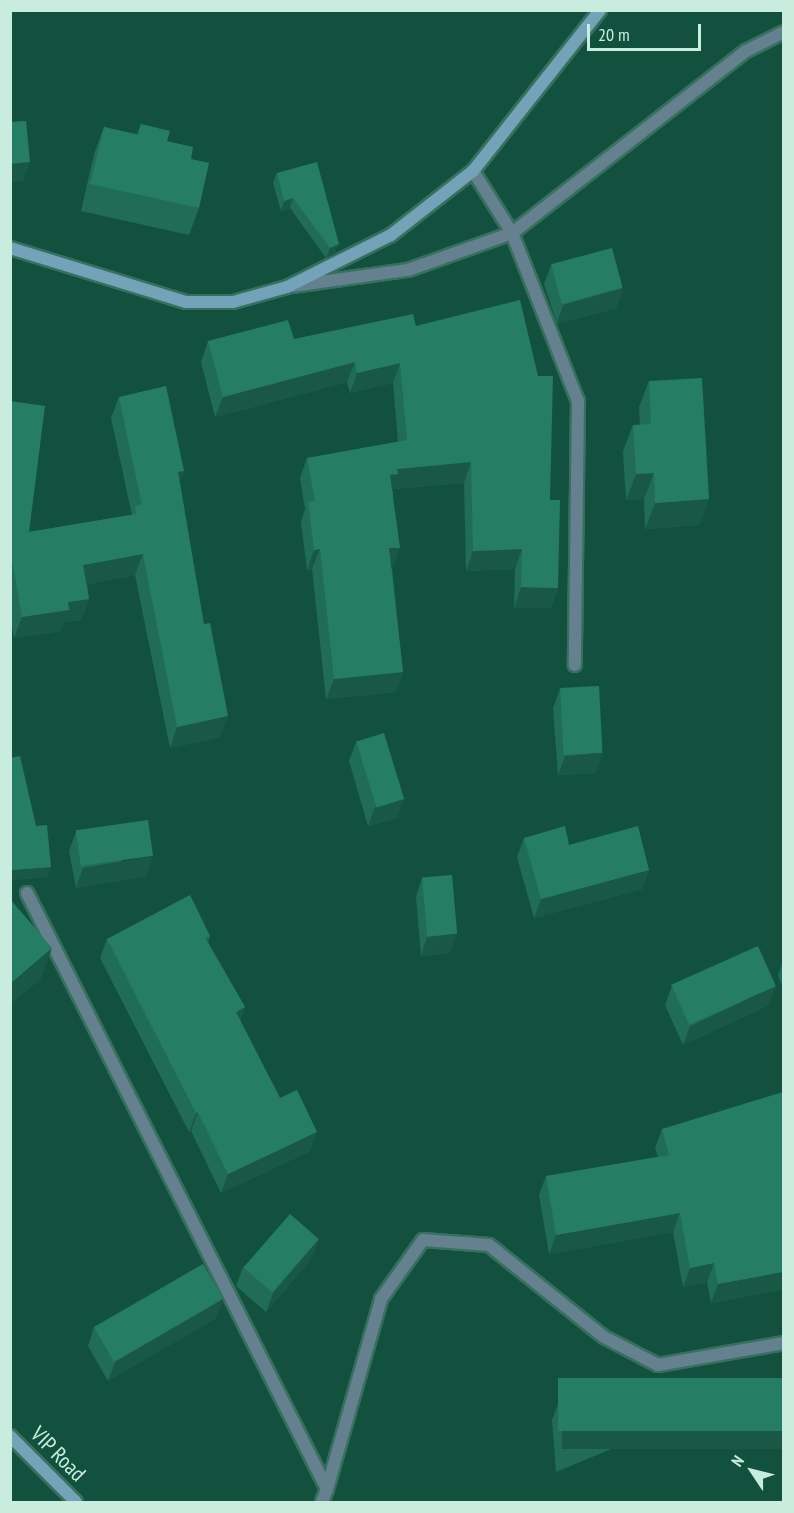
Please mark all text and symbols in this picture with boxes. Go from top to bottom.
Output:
scale bar [590,12,704,50]
text: 20 m [598,23,630,46]
street label: VIP Road [25,1421,91,1487]
north arrow [722,1441,782,1501]
text: N [727,1451,748,1470]

